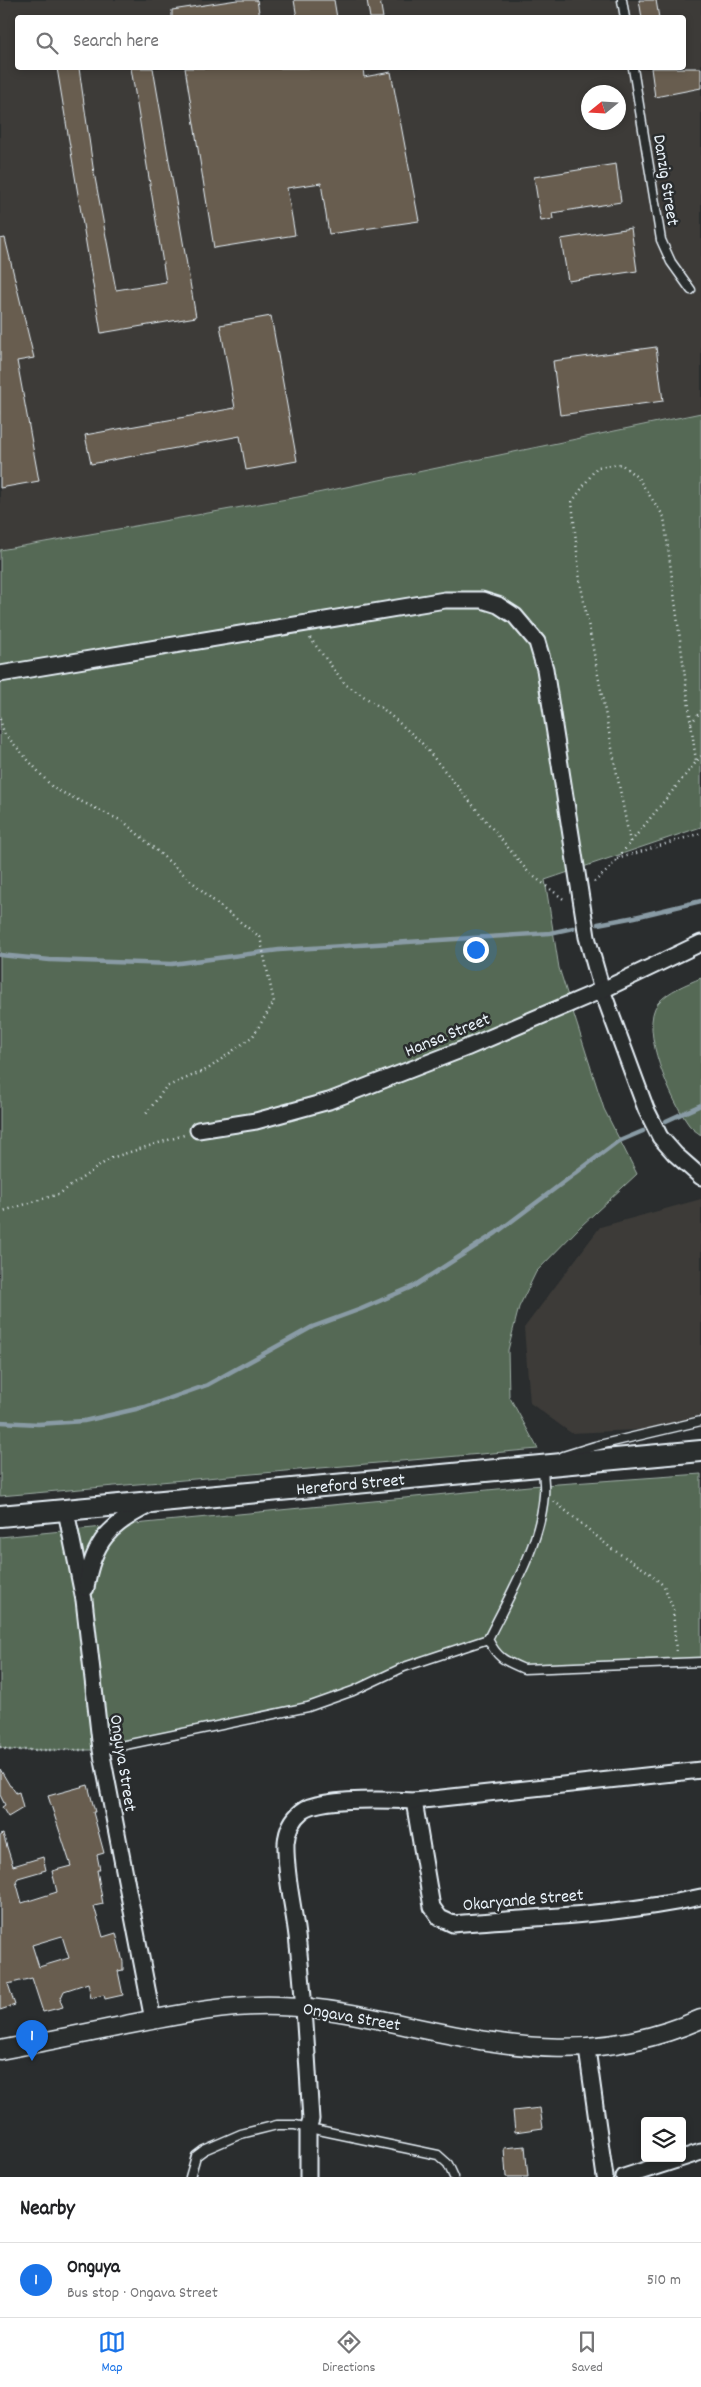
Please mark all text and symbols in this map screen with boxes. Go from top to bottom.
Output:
search box [15,15,686,70]
icon: search [33,29,61,57]
text: Search here [73,29,159,56]
north arrow [581,85,626,130]
street label: Danzig Street [645,133,684,228]
your location [463,937,489,963]
street label: Hansa Street [402,1008,495,1065]
street label: Hereford Street [295,1468,407,1503]
street label: Onguya Street [102,1713,142,1814]
street label: Okaryande Street [462,1884,585,1919]
street label: Ongava Street [301,1998,403,2039]
pin: 1 [16,2020,48,2061]
map controls [641,2117,686,2162]
button: layers [641,2117,686,2162]
text: Nearby [20,2195,75,2225]
text: Onguya [67,2255,120,2282]
text: 1 [34,2269,38,2292]
text: 510 m [647,2269,681,2292]
text: Bus stop · Ongava Street [67,2282,218,2305]
tab: Map [98,2328,126,2378]
tab: Directions [322,2328,375,2378]
tab: Saved [572,2328,603,2378]

